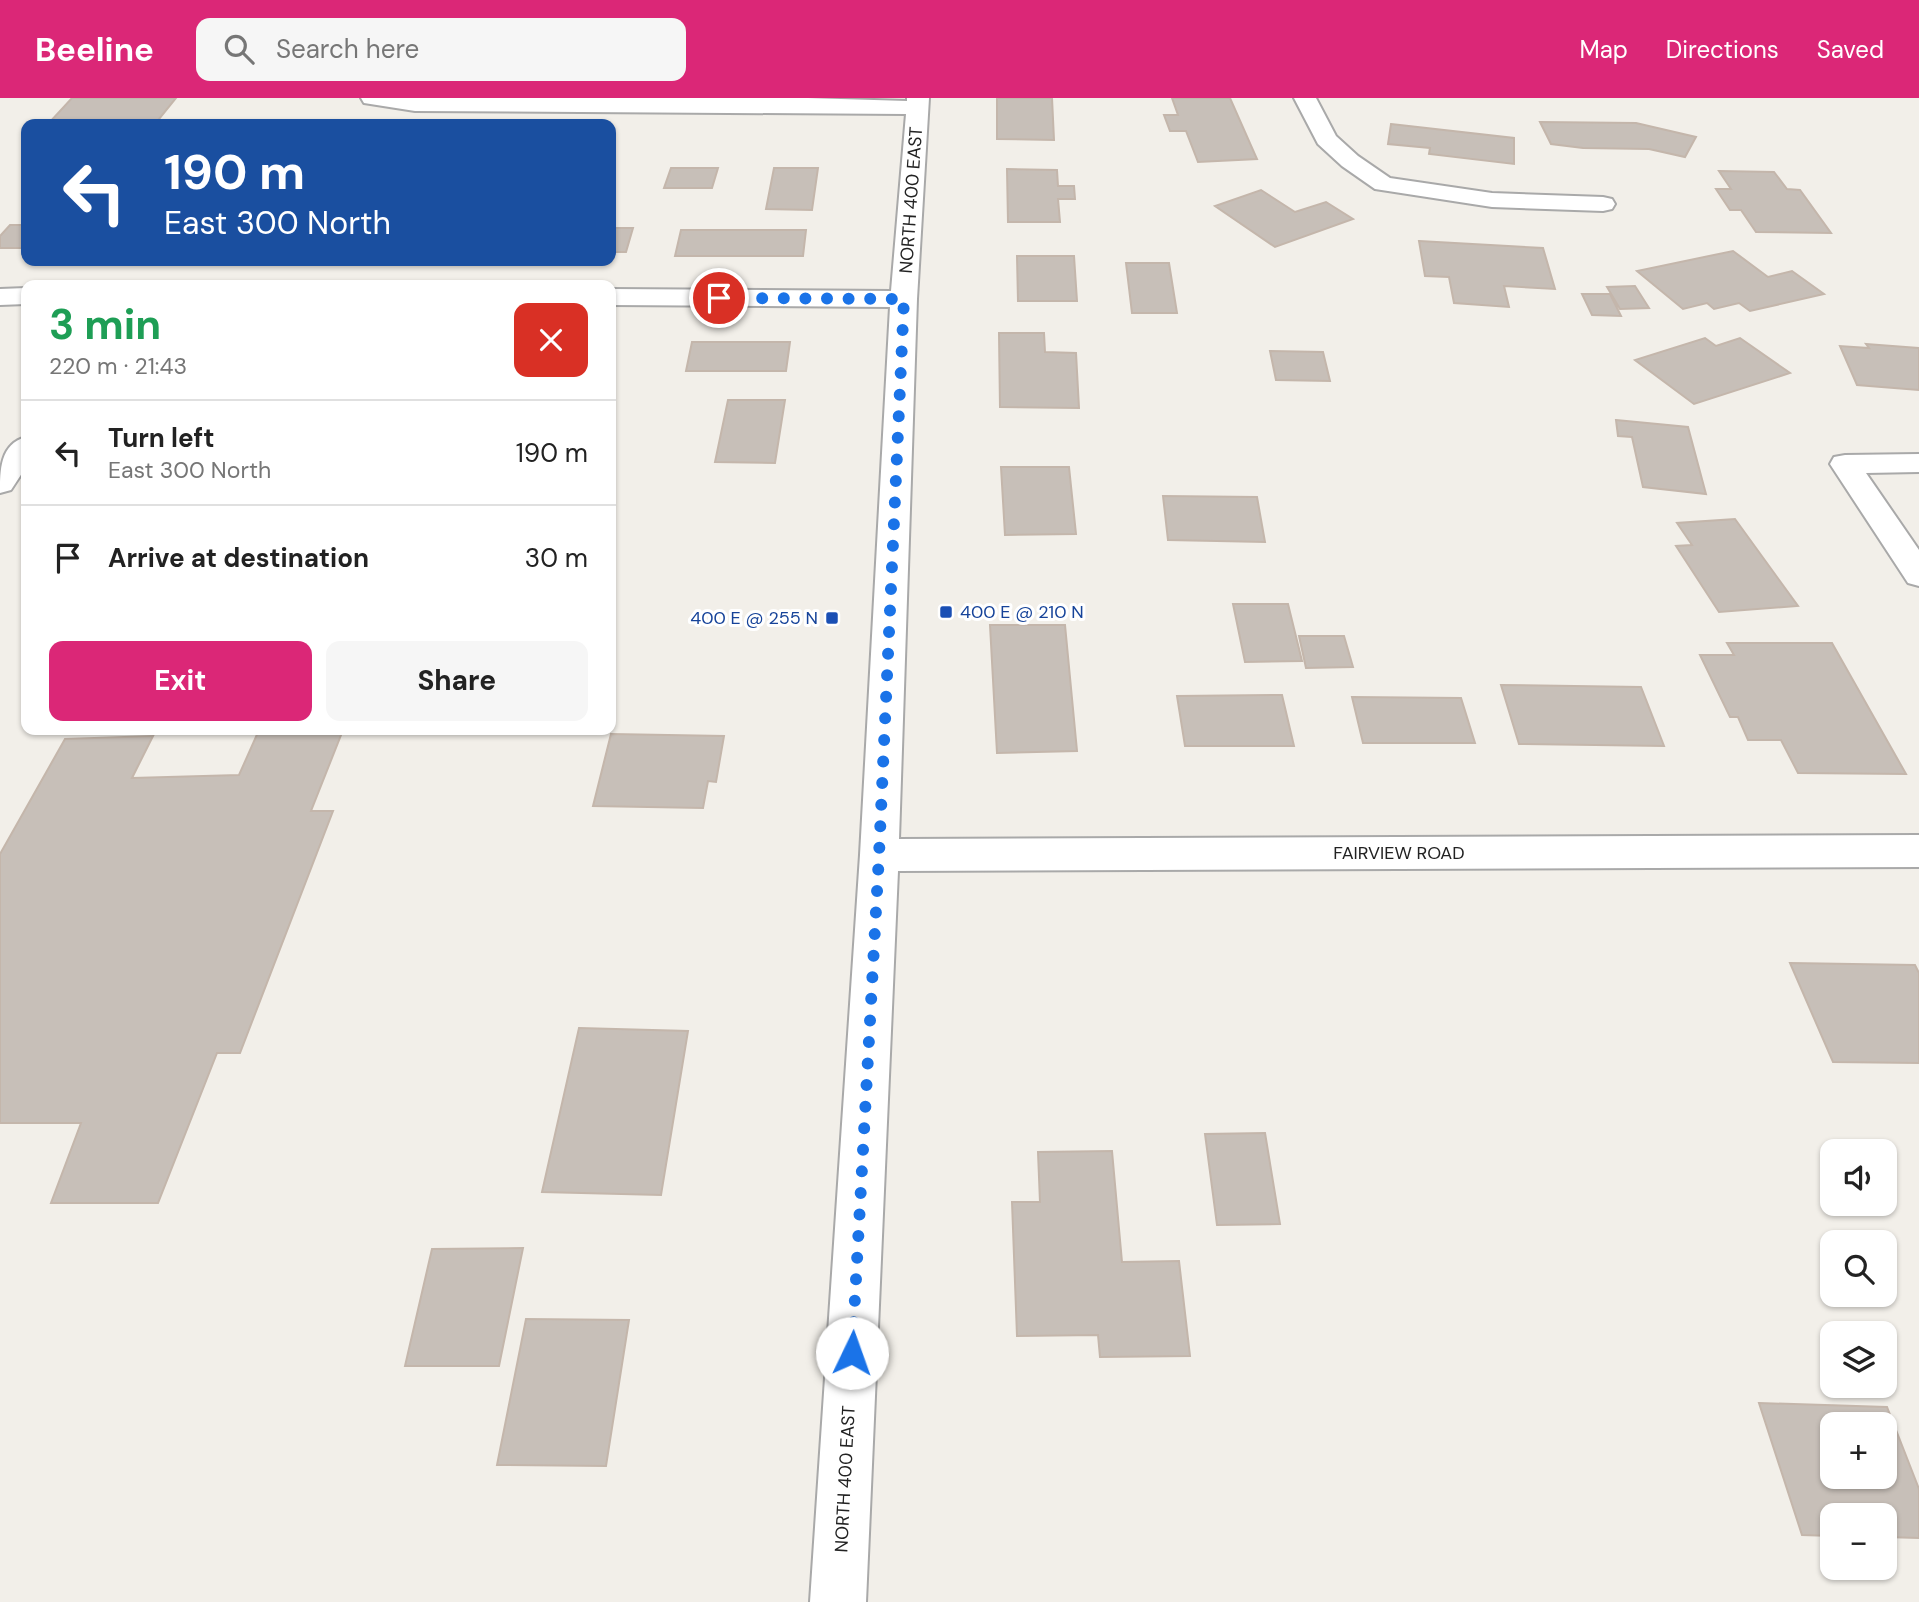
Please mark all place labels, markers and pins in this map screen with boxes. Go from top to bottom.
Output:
pin [689,268,749,328]
place label: 400 E @ 210 N [960,600,1084,624]
marker: 400 E @ 210 N [938,604,954,620]
place label: 400 E @ 255 N [690,606,818,630]
marker: 400 E @ 255 N [824,610,840,626]

